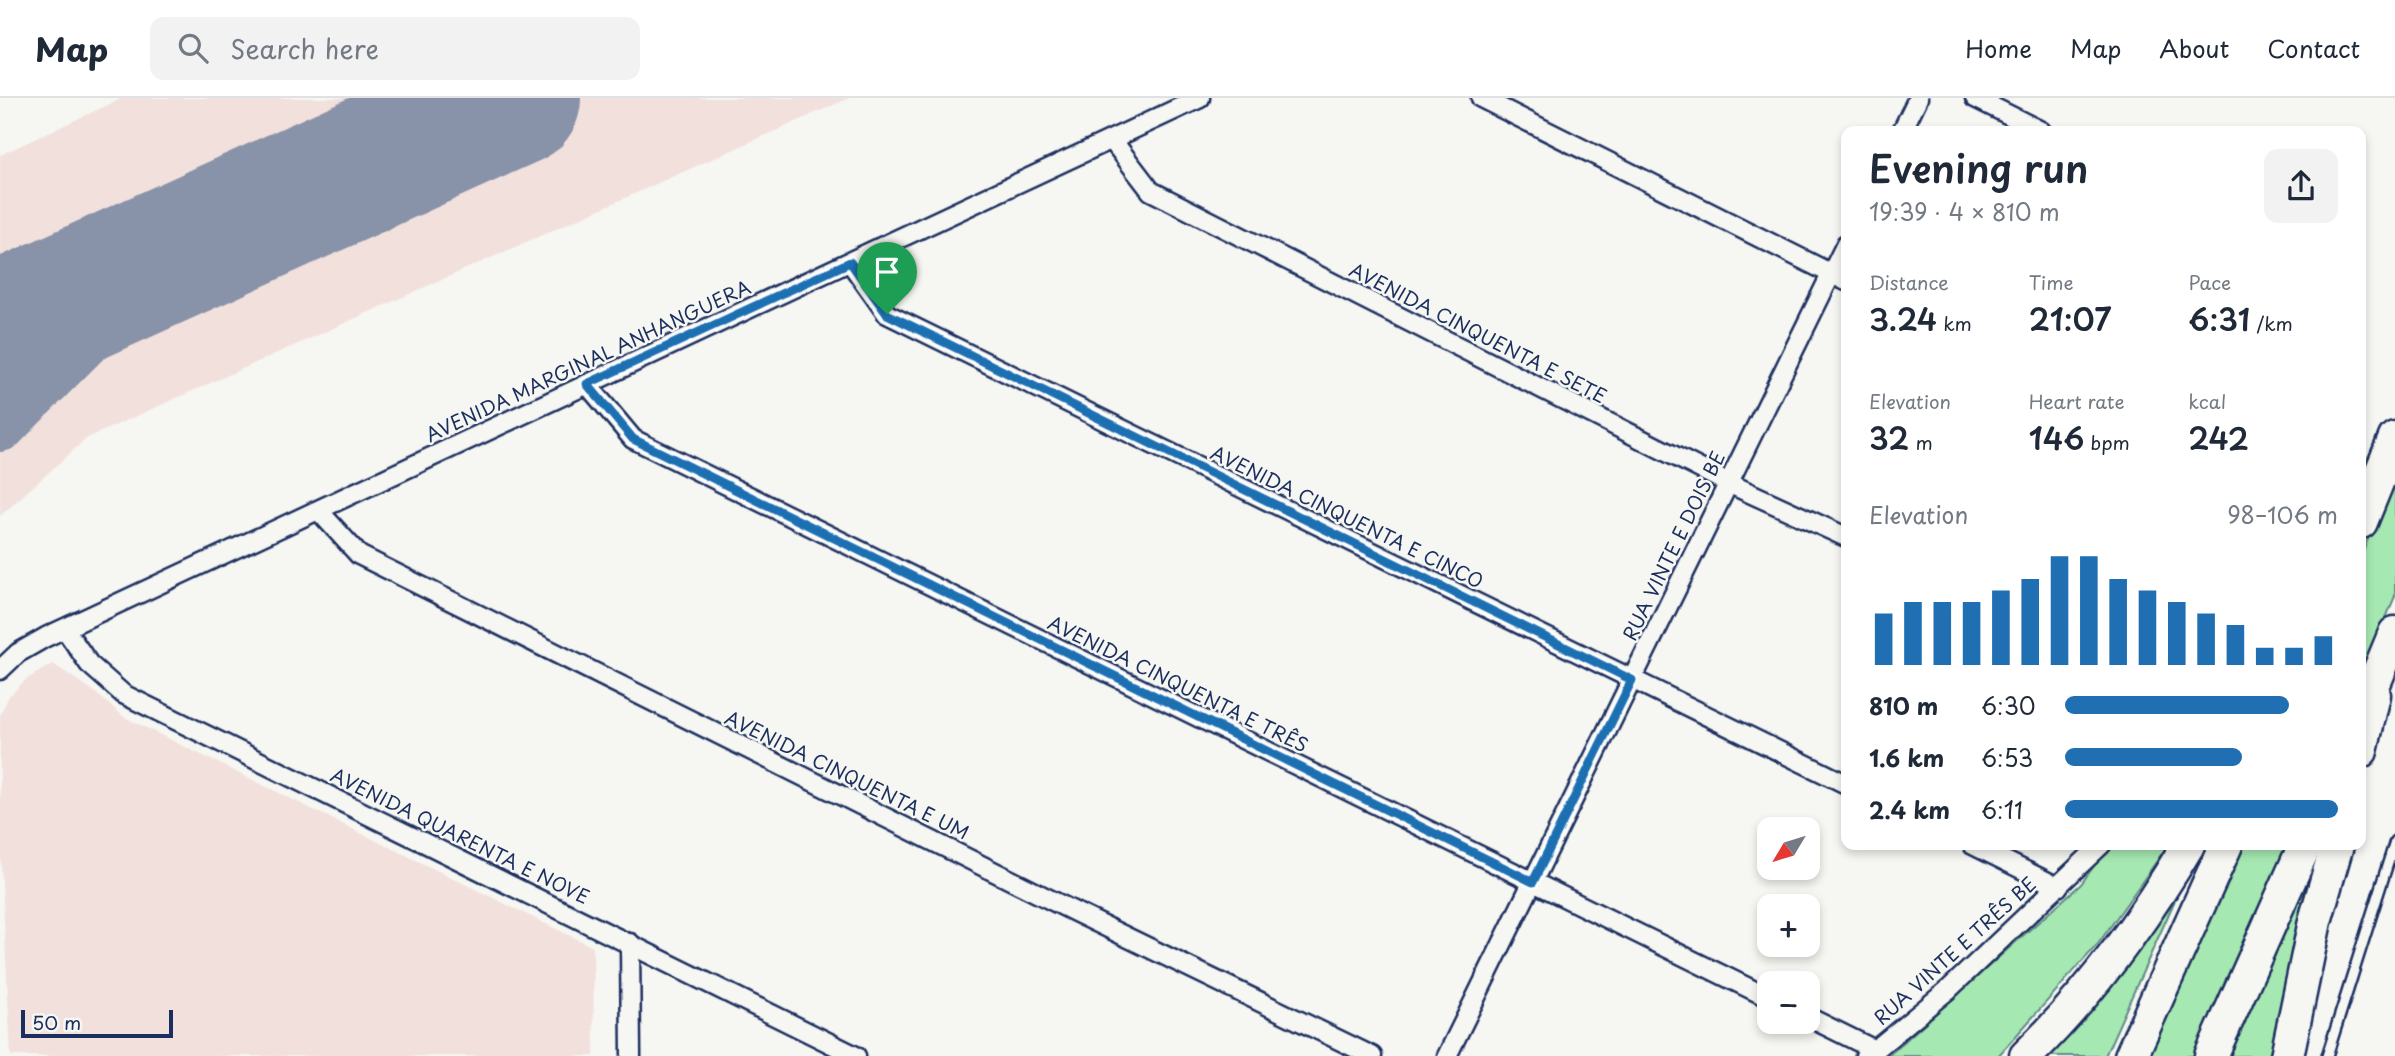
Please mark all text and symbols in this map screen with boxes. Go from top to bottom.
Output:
search box [150,17,640,80]
text: Map [35,23,108,73]
icon: search [174,29,212,67]
text: Search here [230,29,379,68]
text: Home [1965,30,2032,66]
text: Map [2070,30,2121,66]
text: About [2159,30,2229,66]
text: Contact [2267,30,2360,66]
text: Evening run [1869,139,2088,196]
button: share [2264,149,2338,223]
text: 19:39 · 4 × 810 m [1869,194,2060,229]
pin [857,242,917,314]
icon: arrive [868,253,906,291]
street label: AVENIDA CINQUENTA E SETE [1345,255,1612,409]
text: Distance [1869,268,1949,296]
text: Time [2029,268,2074,296]
text: Pace [2188,268,2231,296]
street label: AVENIDA MARGINAL ANHANGUERA [420,272,755,448]
text: 3.24 [1869,296,1937,341]
text: 21:07 [2029,296,2111,341]
text: 6:31 [2188,296,2250,341]
text: km [1937,309,1972,337]
text: /km [2250,309,2293,337]
text: Elevation [1869,387,1951,415]
text: Heart rate [2029,387,2125,415]
text: kcal [2188,387,2226,415]
text: 32 [1869,415,1909,460]
text: 146 [2029,415,2084,460]
text: 242 [2188,415,2249,460]
text: m [1909,428,1933,456]
text: bpm [2084,428,2130,456]
street label: AVENIDA CINQUENTA E CINCO [1206,438,1488,594]
street label: RUA VINTE E DOIS BE [1615,446,1731,645]
text: Elevation [1869,497,1968,532]
text: 98–106 m [2227,497,2338,532]
street label: AVENIDA CINQUENTA E TRÊS [1044,608,1313,758]
text: 810 m [1869,688,1938,723]
text: 6:30 [1981,688,2036,723]
street label: AVENIDA CINQUENTA E UM [721,703,974,846]
text: 1.6 km [1869,740,1944,775]
text: 6:53 [1981,740,2033,775]
street label: AVENIDA QUARENTA E NOVE [326,760,595,910]
text: 2.4 km [1869,792,1950,827]
text: 6:11 [1981,792,2023,827]
north arrow [1757,817,1820,880]
map controls [1757,817,1820,1034]
street label: RUA VINTE E TRÊS BE [1867,870,2042,1031]
button: + [1757,894,1820,957]
button: − [1757,971,1820,1034]
scale bar [21,1007,173,1039]
text: 50 m [32,1008,81,1036]

